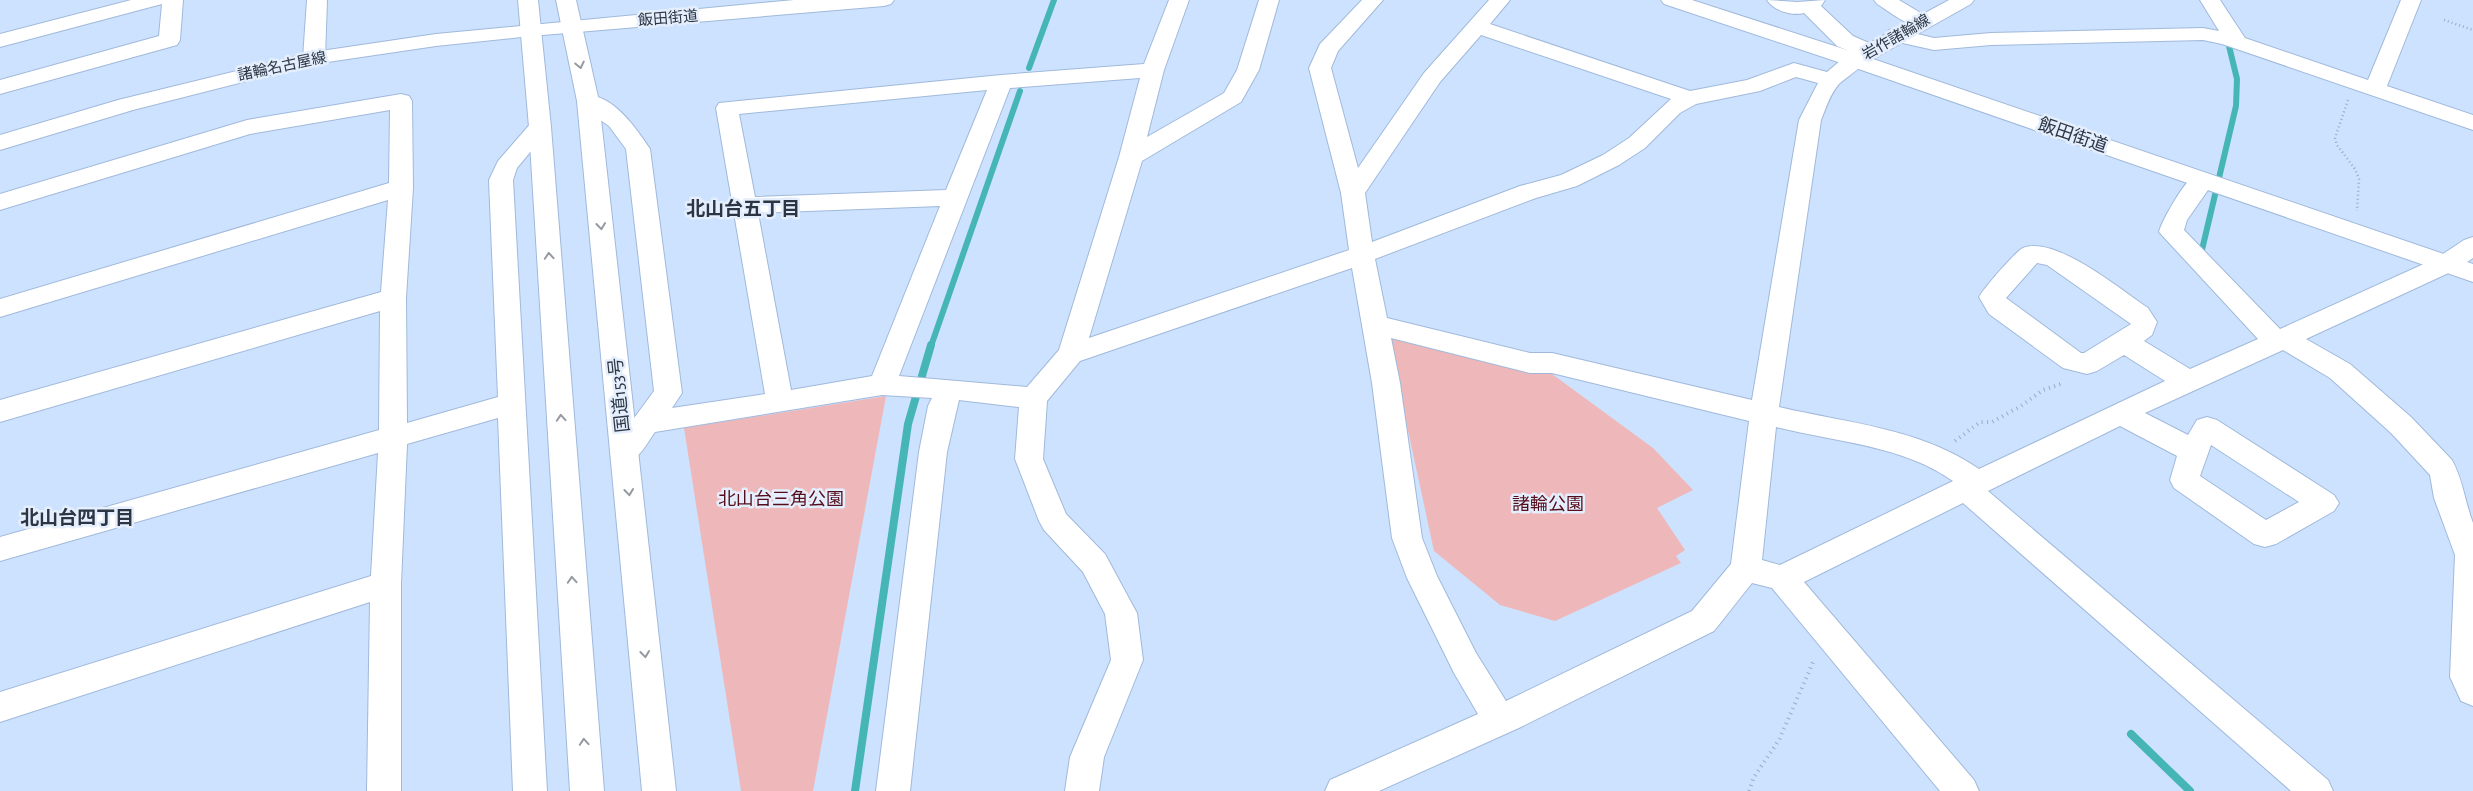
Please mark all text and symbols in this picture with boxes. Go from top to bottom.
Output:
street label: 飯田街道 [637,7,699,29]
street label: 岩作諸輪線 [1859,10,1932,63]
street label: 諸輪名古屋線 [236,48,328,83]
one-way arrow [574,60,585,69]
street label: 飯田街道 [2036,114,2110,156]
district label: 北山台五丁目 [686,198,800,219]
one-way arrow [595,222,606,230]
one-way arrow [544,252,555,260]
street label: 国道153号 [605,357,633,433]
one-way arrow [555,414,566,422]
one-way arrow [623,488,634,496]
park label: 北山台三角公園 [718,489,844,509]
park label: 諸輪公園 [1512,494,1584,514]
district label: 北山台四丁目 [20,507,134,528]
one-way arrow [567,576,578,584]
one-way arrow [639,650,650,658]
one-way arrow [579,738,590,746]

